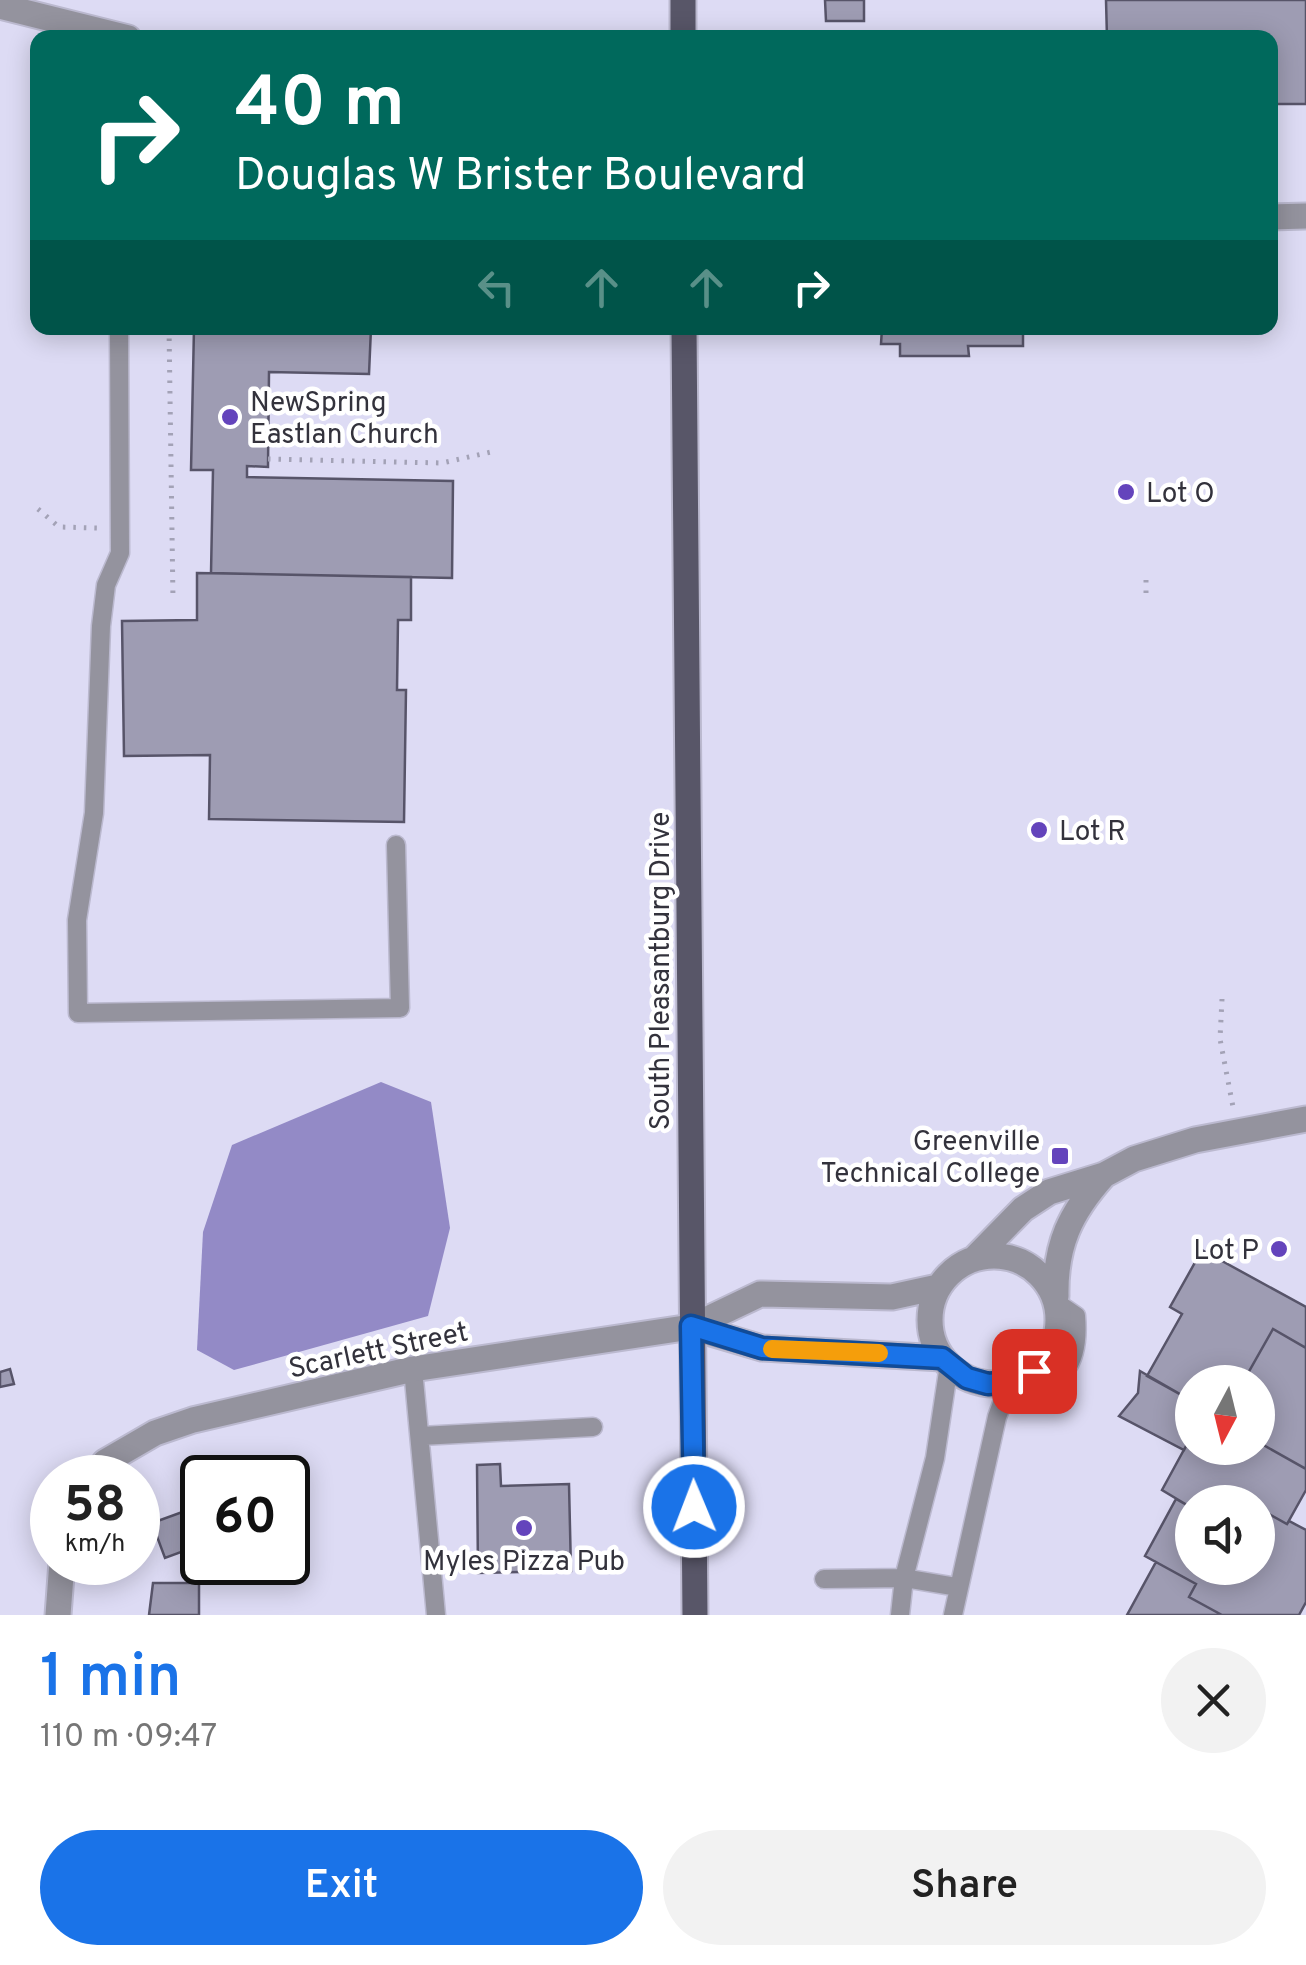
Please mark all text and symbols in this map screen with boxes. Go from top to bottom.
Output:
text: 40 m [235,62,405,151]
icon: right [70,70,200,200]
text: Douglas W Brister Boulevard [235,149,806,206]
icon: left [469,260,524,315]
icon: ahead [574,260,629,315]
icon: ahead [679,260,734,315]
icon: right [784,260,839,315]
place label: NewSpring Eastlan Church [250,386,439,454]
marker: NewSpring Eastlan Church [219,406,241,428]
place label: Lot O [1146,477,1215,513]
marker: Lot O [1115,481,1137,503]
street label: South Pleasantburg Drive [644,812,680,1130]
place label: Lot R [1059,815,1126,851]
marker: Lot R [1028,819,1050,841]
place label: Greenville Technical College [820,1125,1040,1193]
marker: Greenville Technical College [1049,1145,1071,1167]
place label: Lot P [1193,1234,1259,1270]
marker: Lot P [1268,1238,1290,1260]
street label: Scarlett Street [286,1315,472,1389]
pin [992,1329,1077,1414]
icon: arrive [1007,1344,1062,1399]
north arrow [1175,1365,1275,1465]
map controls [1175,1365,1275,1585]
speed limit sign: 60 [180,1455,310,1585]
position arrow [642,1455,746,1559]
text: 58 [64,1476,126,1539]
button: sound [1175,1485,1275,1585]
marker: Myles Pizza Pub [513,1517,535,1539]
text: km/h [65,1529,125,1561]
place label: Myles Pizza Pub [423,1545,625,1581]
text: 1 min [40,1642,181,1718]
button: close [1161,1648,1266,1753]
text: 110 m · 09:47 [40,1718,217,1758]
button: Exit [40,1830,643,1945]
button: Share [663,1830,1266,1945]

